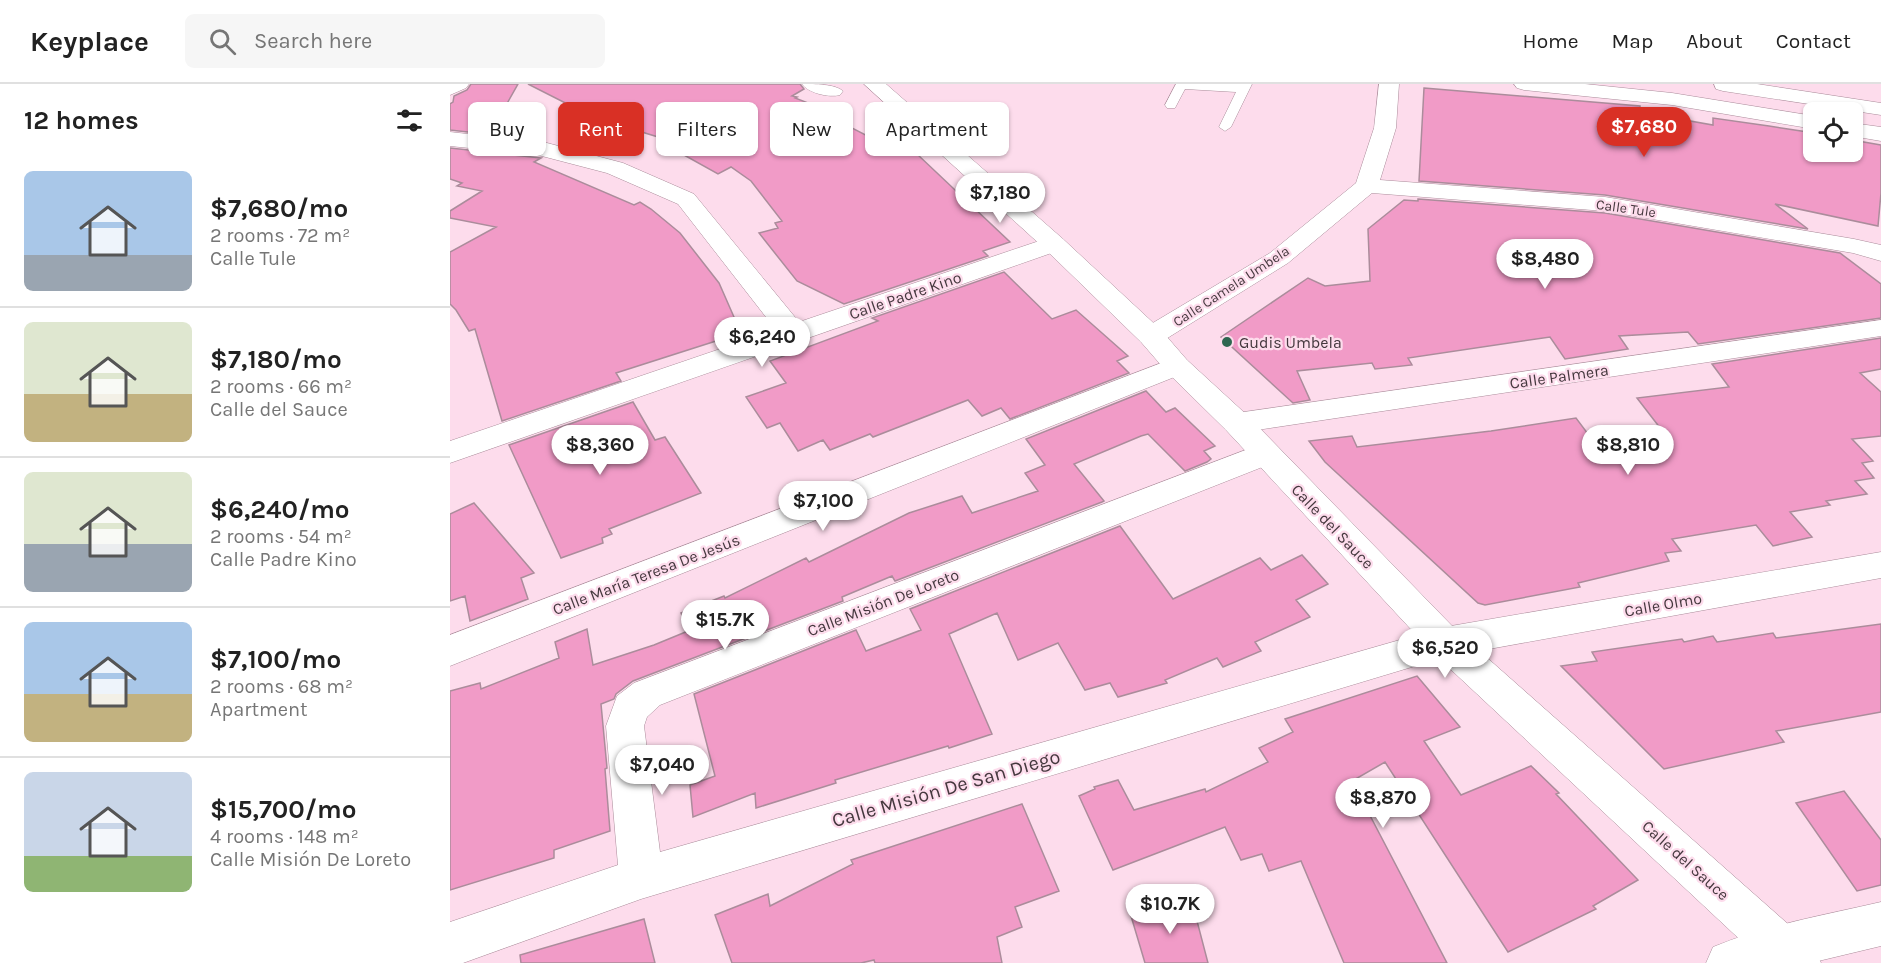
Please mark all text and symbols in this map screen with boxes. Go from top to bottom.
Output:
search box [185,14,605,68]
text: Keyplace [30,25,149,58]
icon: search [206,25,239,58]
text: Search here [254,28,372,54]
text: Home [1523,29,1579,53]
text: Map [1612,29,1653,53]
text: About [1686,29,1743,53]
text: Contact [1776,29,1851,53]
chip: Buy [468,102,546,156]
chip: Rent [558,102,644,156]
chip: Filters [656,102,758,156]
chip: New [770,102,853,156]
chip: Apartment [865,102,1009,156]
map controls [1803,102,1863,162]
button: locate [1803,102,1863,162]
icon: filters [393,104,426,137]
text: 12 homes [24,105,139,136]
pin: $7,680 [1595,107,1693,158]
text: $7,680 [1611,115,1677,138]
pin: $7,180 [951,173,1049,224]
text: $7,180 [969,181,1031,204]
text: $7,680/mo [210,193,348,224]
icon: home [72,195,144,267]
street label: Calle Tule [1595,196,1657,221]
text: 2 rooms · 72 m² [210,224,350,247]
pin: $8,480 [1496,239,1594,290]
street label: Calle Camela Umbela [1170,242,1293,330]
text: Calle Tule [210,247,296,270]
text: $8,480 [1510,247,1580,270]
street label: Calle Padre Kino [847,267,964,324]
pin: $6,240 [713,317,811,368]
text: $6,240 [728,325,796,348]
place label: Gudis Umbela [1239,333,1342,352]
marker: Gudis Umbela [1220,335,1234,349]
text: $7,180/mo [210,344,342,375]
icon: home [72,346,144,418]
street label: Calle Palmera [1508,360,1610,393]
text: 2 rooms · 66 m² [210,375,352,398]
text: Calle del Sauce [210,398,348,421]
pin: $8,360 [551,425,649,476]
pin: $8,810 [1579,425,1677,476]
text: $8,360 [566,433,635,456]
text: $8,810 [1596,433,1660,456]
street label: Calle del Sauce [1288,480,1378,573]
pin: $7,100 [774,481,872,532]
text: $7,100 [792,489,854,512]
text: $6,240/mo [210,494,350,525]
icon: home [72,496,144,568]
text: 2 rooms · 54 m² [210,525,352,548]
street label: Calle María Teresa De Jesús [550,530,742,619]
text: Calle Padre Kino [210,548,357,571]
street label: Calle Misión De Loreto [805,565,962,640]
street label: Calle Olmo [1623,588,1703,621]
pin: $15.7K [676,600,774,651]
text: $15.7K [695,608,755,631]
pin: $6,520 [1396,628,1494,679]
text: $6,520 [1411,636,1479,659]
text: $7,100/mo [210,644,341,675]
icon: home [72,646,144,718]
text: 2 rooms · 68 m² [210,675,353,698]
text: Apartment [210,698,308,721]
pin: $7,040 [613,745,711,796]
street label: Calle Misión De San Diego [829,745,1063,832]
text: $7,040 [629,753,695,776]
pin: $8,870 [1334,778,1432,829]
text: $8,870 [1349,786,1417,809]
text: $15,700/mo [210,794,356,825]
icon: home [72,796,144,868]
street label: Calle del Sauce [1638,816,1733,904]
text: 4 rooms · 148 m² [210,825,359,848]
text: Calle Misión De Loreto [210,848,411,871]
pin: $10.7K [1121,884,1219,935]
text: $10.7K [1140,892,1200,915]

